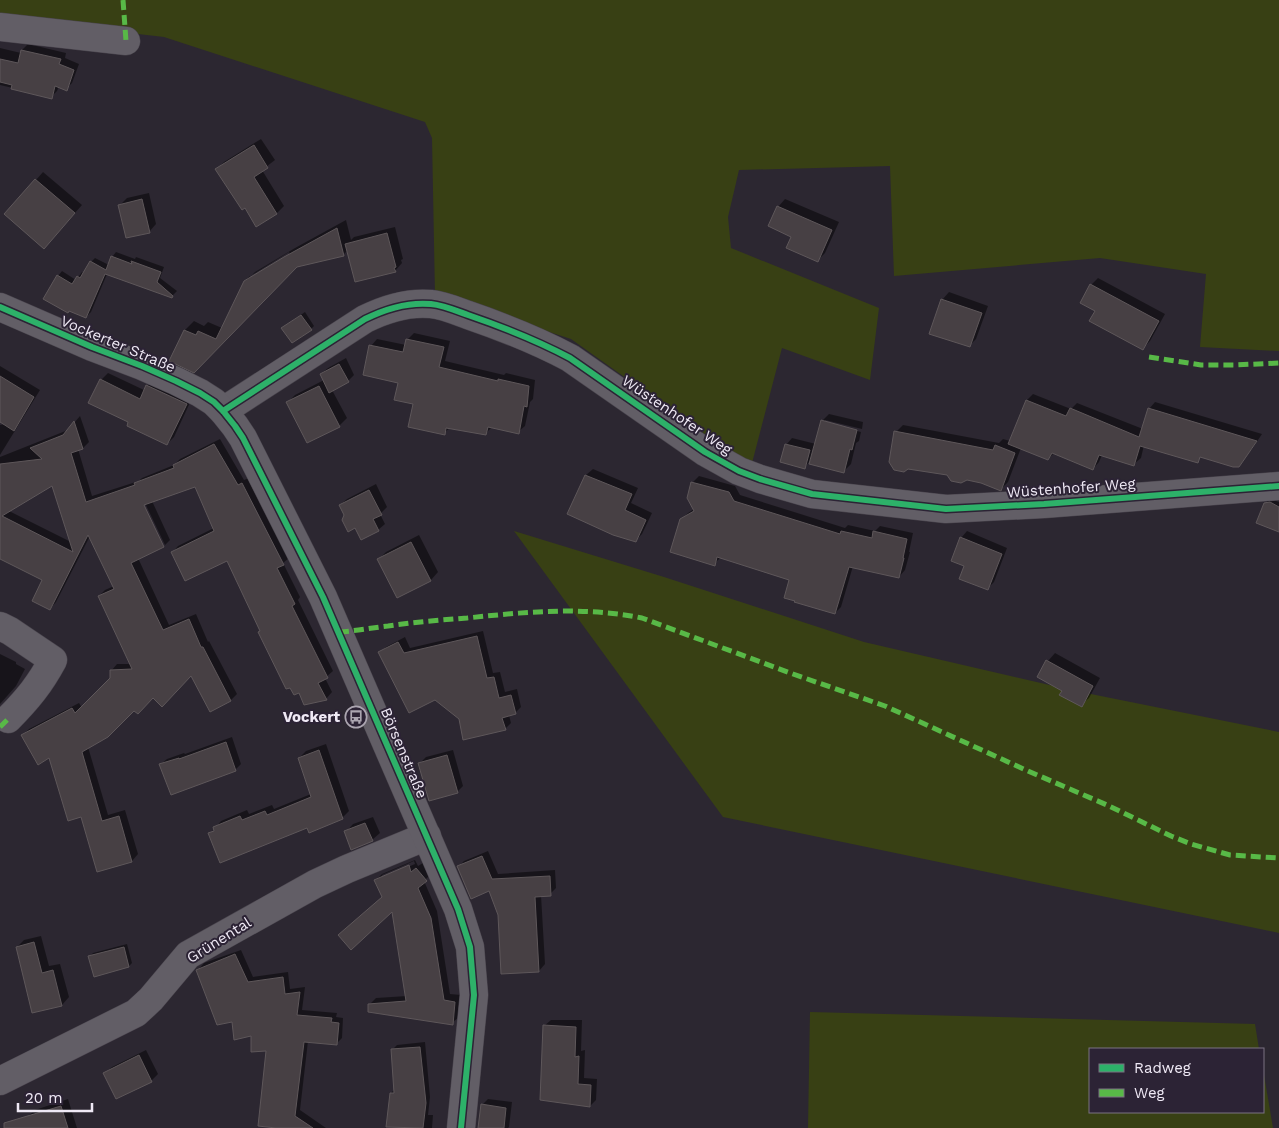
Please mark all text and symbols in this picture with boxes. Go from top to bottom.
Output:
street label: Vockerter Straße [58,312,178,376]
street label: Wüstenhofer Weg [618,371,736,459]
street label: Wüstenhofer Weg [1006,475,1136,501]
bus stop icon: Vockert [344,705,368,729]
street label: Börsenstraße [377,705,431,801]
place label: Vockert [283,708,340,726]
street label: Grünental [183,913,255,967]
legend [1089,1048,1264,1113]
text: Radweg [1134,1059,1191,1077]
scale bar [18,1080,91,1112]
text: Weg [1134,1084,1165,1102]
text: 20 m [25,1089,63,1107]

